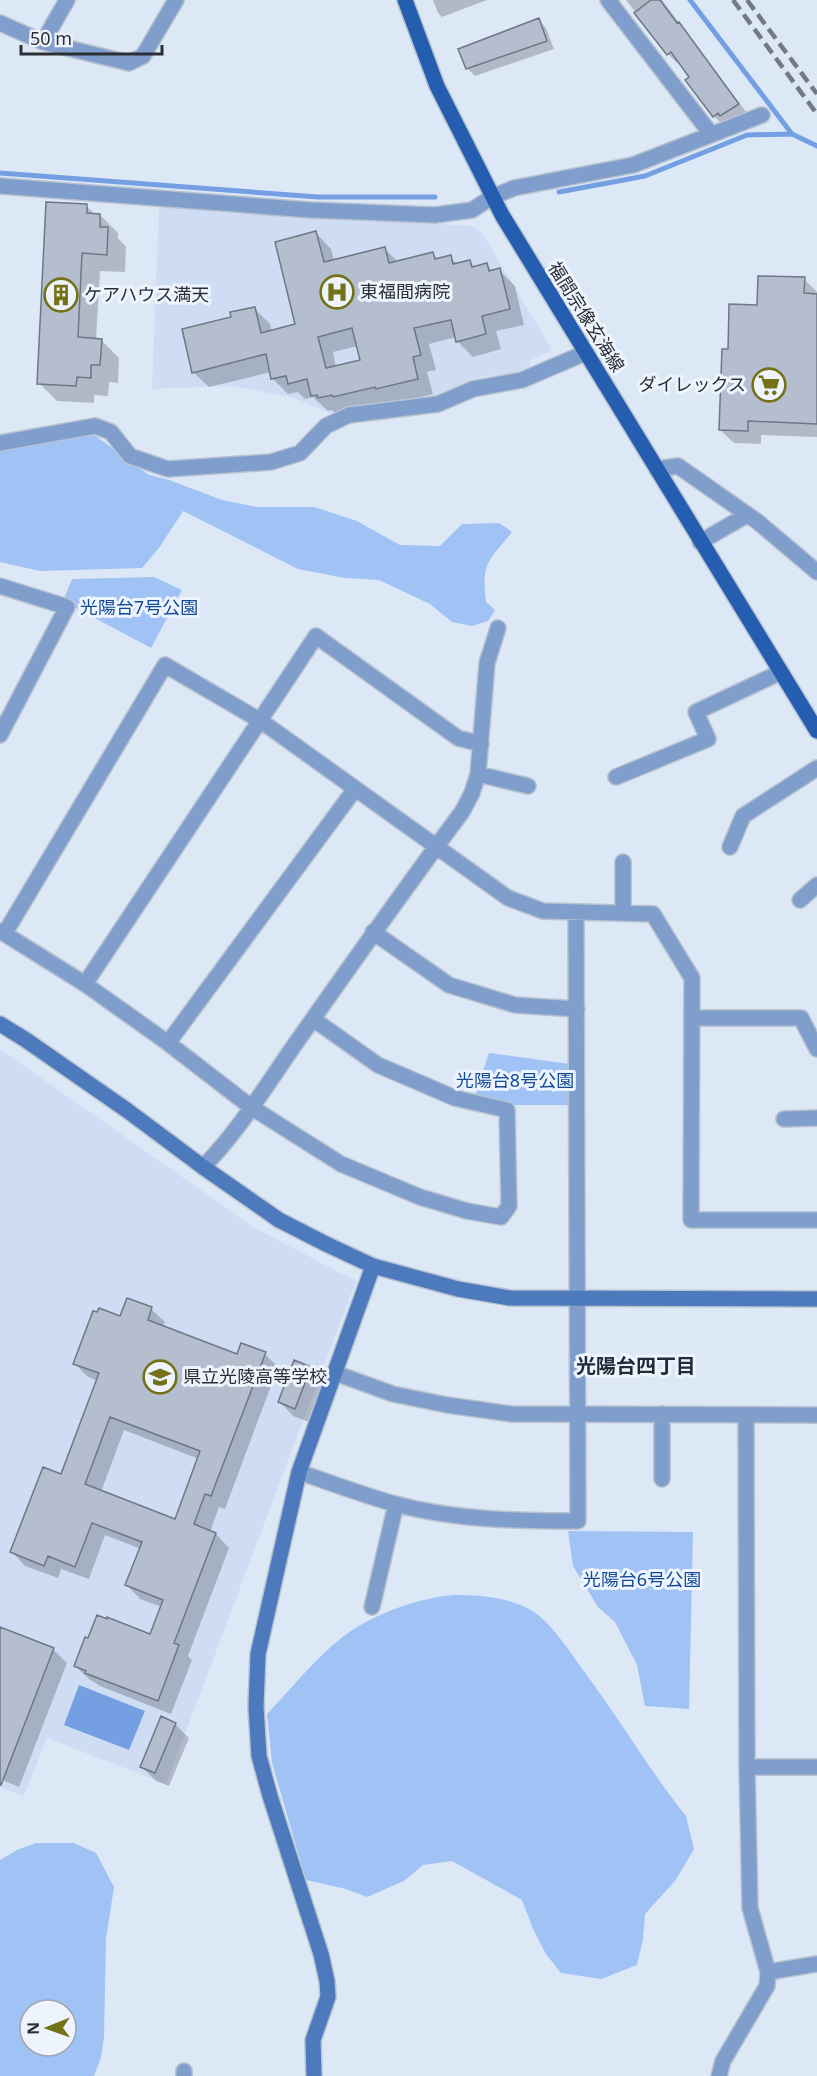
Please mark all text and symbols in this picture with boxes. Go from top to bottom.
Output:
scale bar [21,18,162,56]
text: 50 m [30,26,72,50]
street label: 福間宗像玄海線 [543,257,630,376]
hospital icon: 東福間病院 [319,274,355,310]
building icon: ケアハウス満天 [43,277,79,313]
place label: 東福間病院 [360,279,450,303]
place label: ケアハウス満天 [84,282,209,306]
supermarket icon: ダイレックス [751,367,787,403]
place label: ダイレックス [639,372,746,396]
park label: 光陽台7号公園 [80,595,198,619]
park label: 光陽台8号公園 [456,1068,574,1092]
district label: 光陽台四丁目 [576,1352,696,1379]
school or university icon: 県立光陵高等学校 [142,1359,178,1395]
place label: 県立光陵高等学校 [183,1364,327,1388]
park label: 光陽台6号公園 [583,1567,701,1591]
north arrow [18,1998,78,2058]
text: N [22,2022,44,2035]

